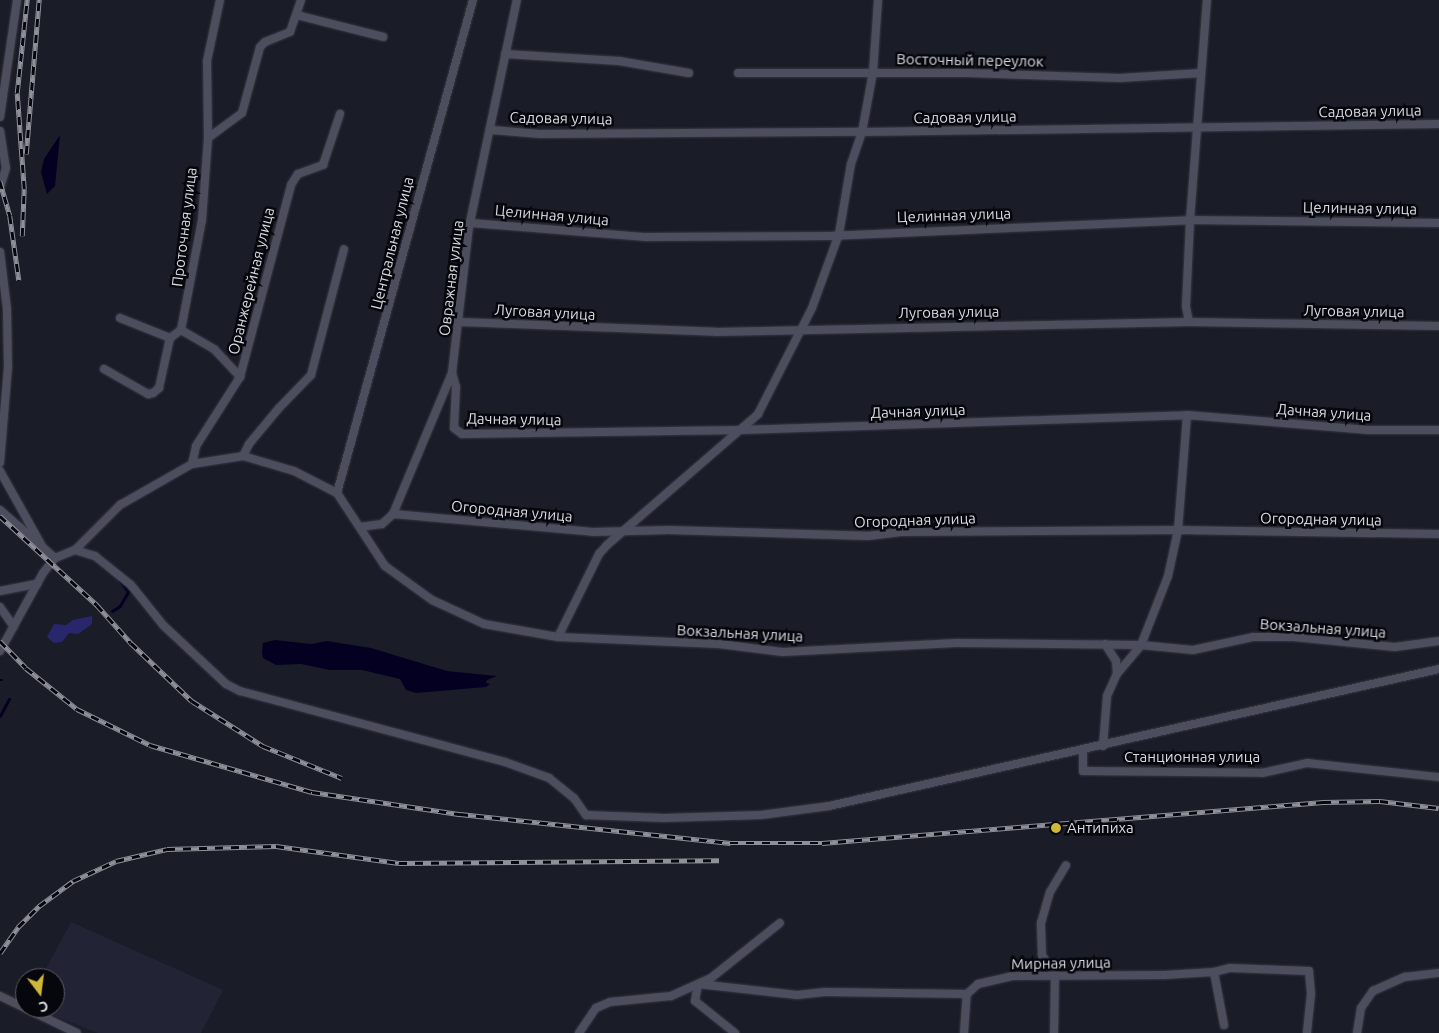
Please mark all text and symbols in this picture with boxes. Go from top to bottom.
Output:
street label: Восточный переулок [896,50,1044,70]
street label: Садовая улица [1318,101,1422,121]
street label: Садовая улица [913,107,1017,127]
street label: Садовая улица [509,108,613,128]
street label: Проточная улица [168,166,200,288]
street label: Центральная улица [367,175,417,311]
street label: Целинная улица [1303,198,1417,218]
street label: Целинная улица [494,201,610,229]
street label: Целинная улица [897,204,1011,226]
street label: Оранжерейная улица [224,206,278,356]
street label: Овражная улица [435,219,467,337]
street label: Луговая улица [494,300,596,324]
street label: Луговая улица [1303,301,1405,321]
street label: Луговая улица [898,302,1000,322]
street label: Дачная улица [870,400,966,422]
street label: Дачная улица [1276,400,1372,424]
street label: Дачная улица [466,409,562,429]
street label: Огородная улица [451,497,573,525]
street label: Огородная улица [854,509,976,531]
street label: Огородная улица [1260,509,1382,529]
street label: Вокзальная улица [1259,615,1387,641]
street label: Вокзальная улица [676,621,804,645]
street label: Станционная улица [1124,748,1260,766]
place label: Антипиха [1067,819,1134,837]
marker: Антипиха [1049,821,1063,835]
street label: Мирная улица [1011,953,1111,973]
north arrow [15,968,65,1018]
text: С [37,998,50,1015]

